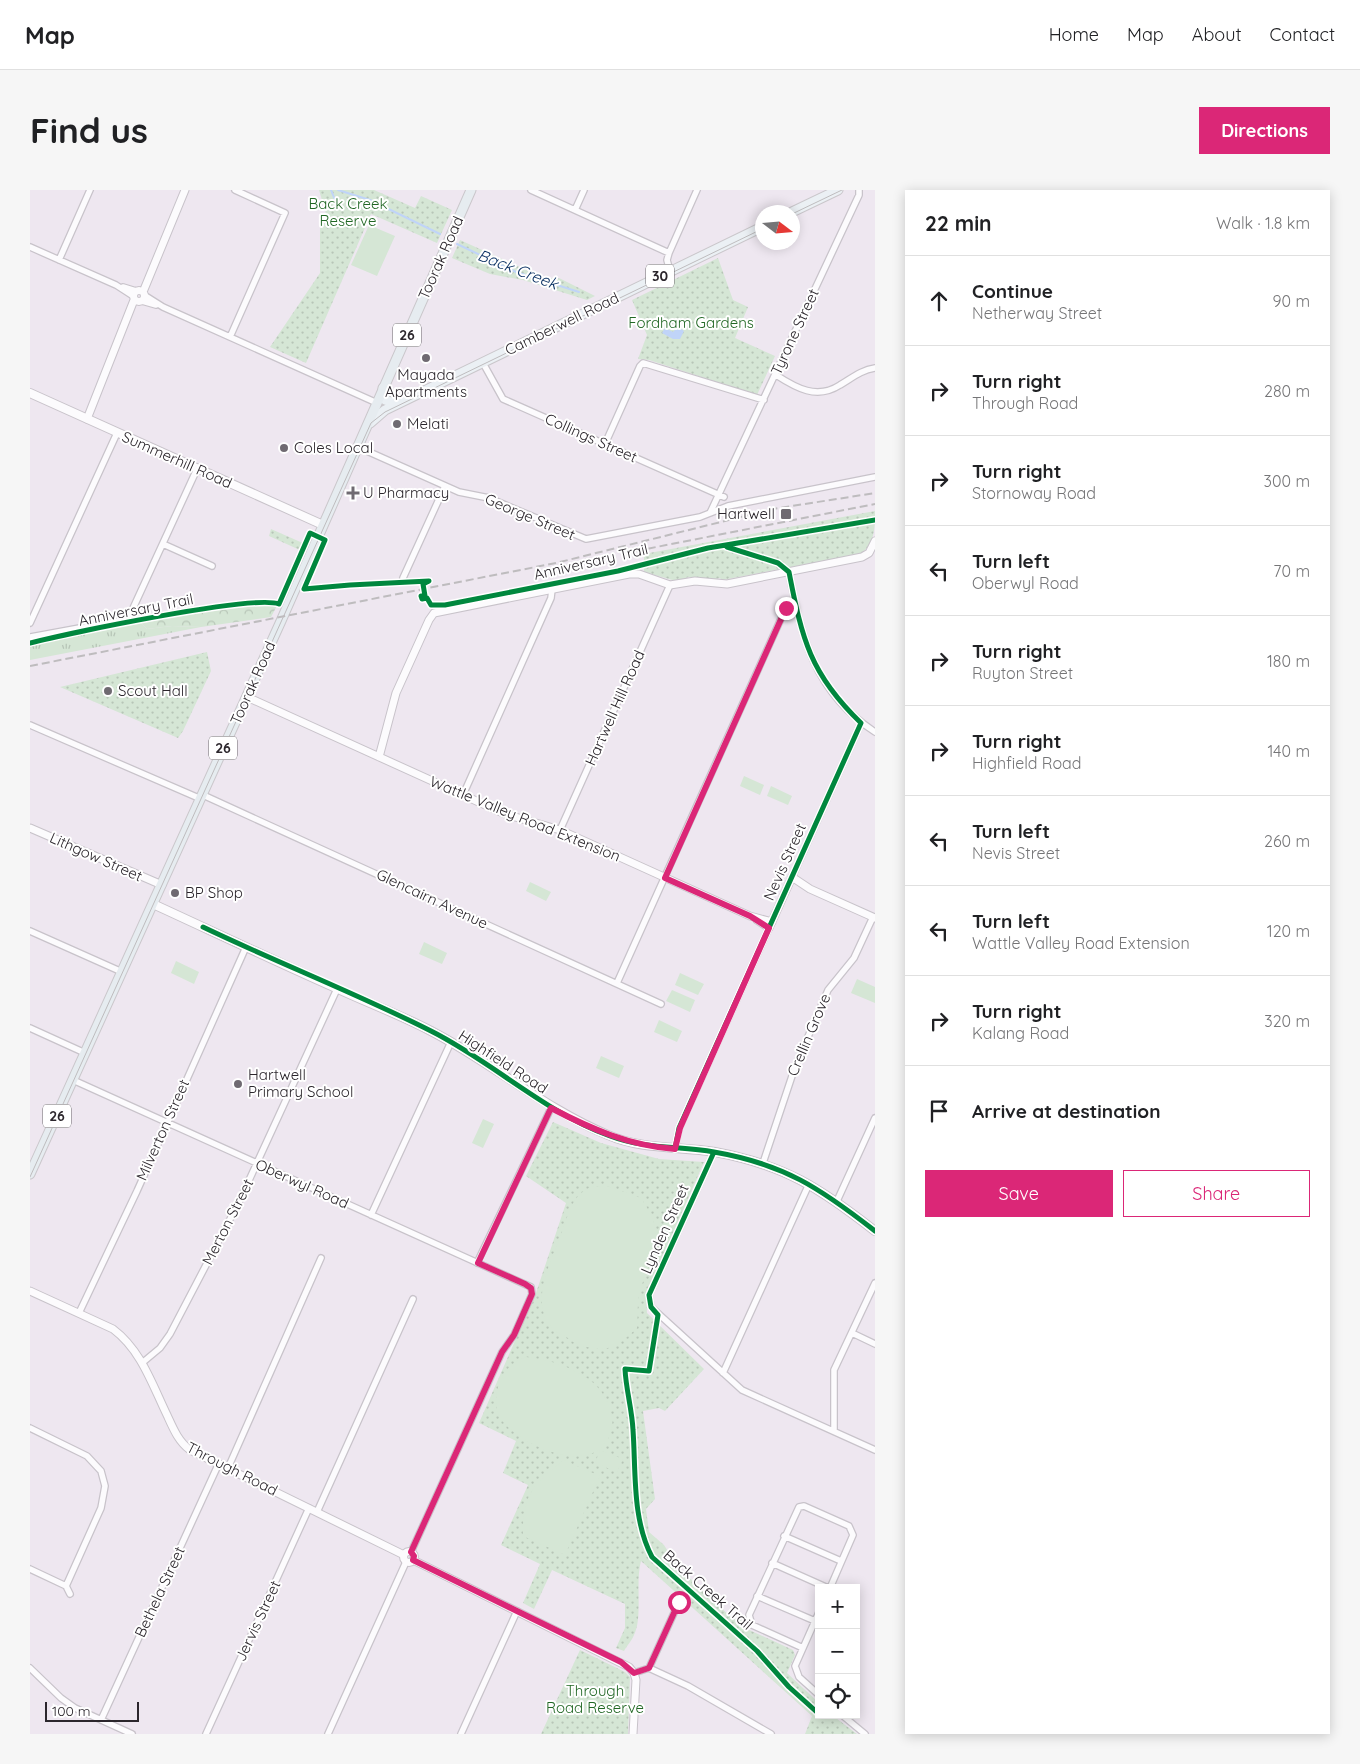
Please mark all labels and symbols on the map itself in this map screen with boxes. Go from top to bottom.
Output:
park label: Back Creek Reserve [309,194,387,230]
north arrow [755,205,800,250]
street label: Toorak Road [414,213,467,302]
water label: Back Creek [475,245,562,294]
road number: 30 [646,264,674,288]
street label: Tyrone Street [766,286,823,378]
street label: Camberwell Road [502,288,622,359]
park label: Fordham Gardens [628,313,754,332]
road number: 26 [393,324,421,346]
marker: Mayada Apartments [420,352,432,364]
place label: Mayada Apartments [385,365,467,401]
street label: Collings Street [542,409,640,466]
place label: Melati [407,414,449,433]
marker: Melati [391,418,403,430]
street label: Summerhill Road [119,427,235,492]
place label: Coles Local [294,438,373,457]
marker: Coles Local [278,442,290,454]
place label: U Pharmacy [363,483,449,502]
marker: U Pharmacy [347,487,359,499]
street label: George Street [482,489,578,544]
place label: Hartwell [717,504,775,523]
marker: Hartwell [779,507,793,521]
street label: Anniversary Trail [532,539,650,584]
street label: Anniversary Trail [77,589,195,630]
route end [775,597,798,620]
street label: Toorak Road [226,638,279,727]
street label: Hartwell Hill Road [581,647,649,768]
place label: Scout Hall [118,681,188,700]
marker: Scout Hall [102,685,114,697]
road number: 26 [209,736,237,760]
street label: Wattle Valley Road Extension [427,772,623,866]
street label: Nevis Street [759,820,810,903]
street label: Lithgow Street [47,828,145,885]
street label: Glencairn Avenue [373,864,491,933]
place label: BP Shop [185,883,243,902]
marker: BP Shop [169,887,181,899]
street label: Crellin Grove [783,991,834,1079]
street label: Highfield Road [455,1026,552,1098]
place label: Hartwell Primary School [248,1065,353,1101]
street label: Milverton Street [132,1076,193,1183]
marker: Hartwell Primary School [232,1078,244,1090]
road number: 26 [43,1104,71,1128]
street label: Oberwyl Road [253,1154,352,1213]
street label: Merton Street [198,1175,257,1268]
street label: Lynden Street [636,1181,693,1277]
street label: Through Road [184,1437,281,1500]
street label: Bethela Street [130,1543,189,1640]
street label: Back Creek Trail [660,1546,757,1634]
street label: Jervis Street [231,1577,285,1664]
route start [668,1591,691,1614]
park label: Through Road Reserve [546,1681,644,1717]
scale bar [45,1699,139,1722]

